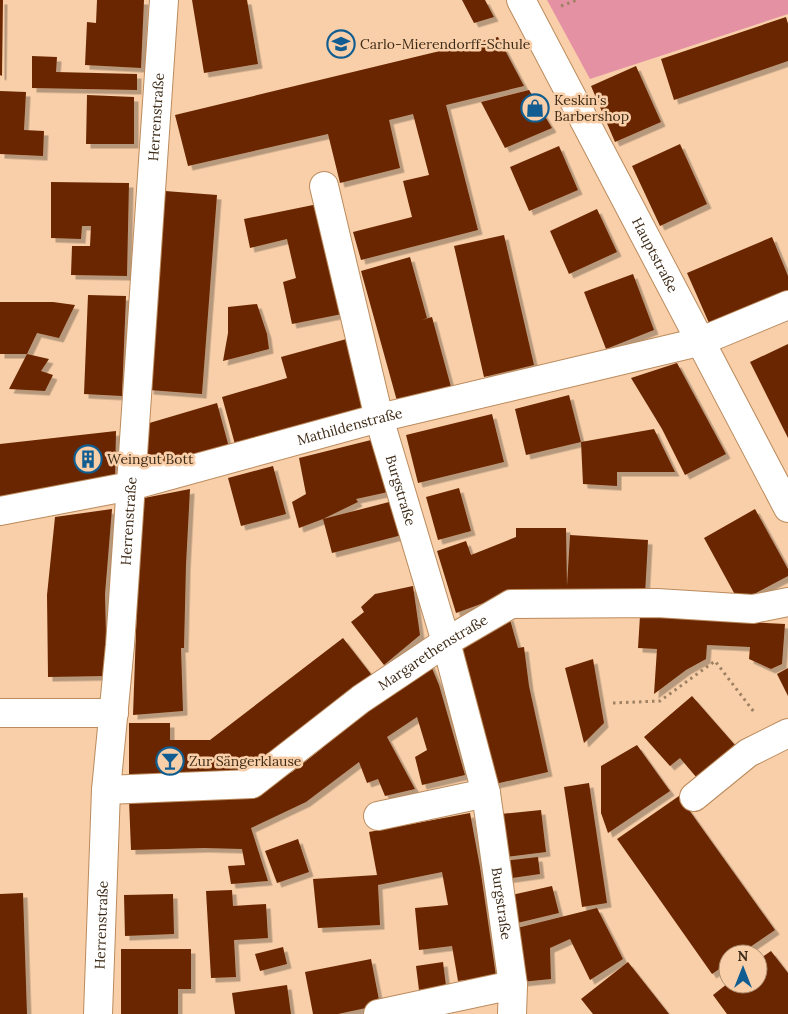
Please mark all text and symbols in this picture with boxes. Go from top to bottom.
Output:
school or university icon: Carlo-Mierendorff-Schule [326,29,356,59]
place label: Carlo-Mierendorff-Schule [360,35,531,53]
street label: Herrenstraße [144,72,168,162]
place label: Keskin's Barbershop [554,91,629,125]
shop icon: Keskin's Barbershop [520,93,550,123]
street label: Hauptstraße [628,214,682,296]
street label: Mathildenstraße [295,404,404,449]
building icon: Weingut Bott [73,444,103,474]
place label: Weingut Bott [107,450,194,468]
street label: Burgstraße [382,453,420,528]
street label: Herrenstraße [116,476,140,566]
street label: Margarethenstraße [375,610,491,694]
bar icon: Zur Sängerklause [155,746,185,776]
place label: Zur Sängerklause [189,752,302,770]
street label: Burgstraße [488,866,516,941]
street label: Herrenstraße [91,880,112,970]
north arrow [718,944,768,994]
text: N [738,947,749,965]

